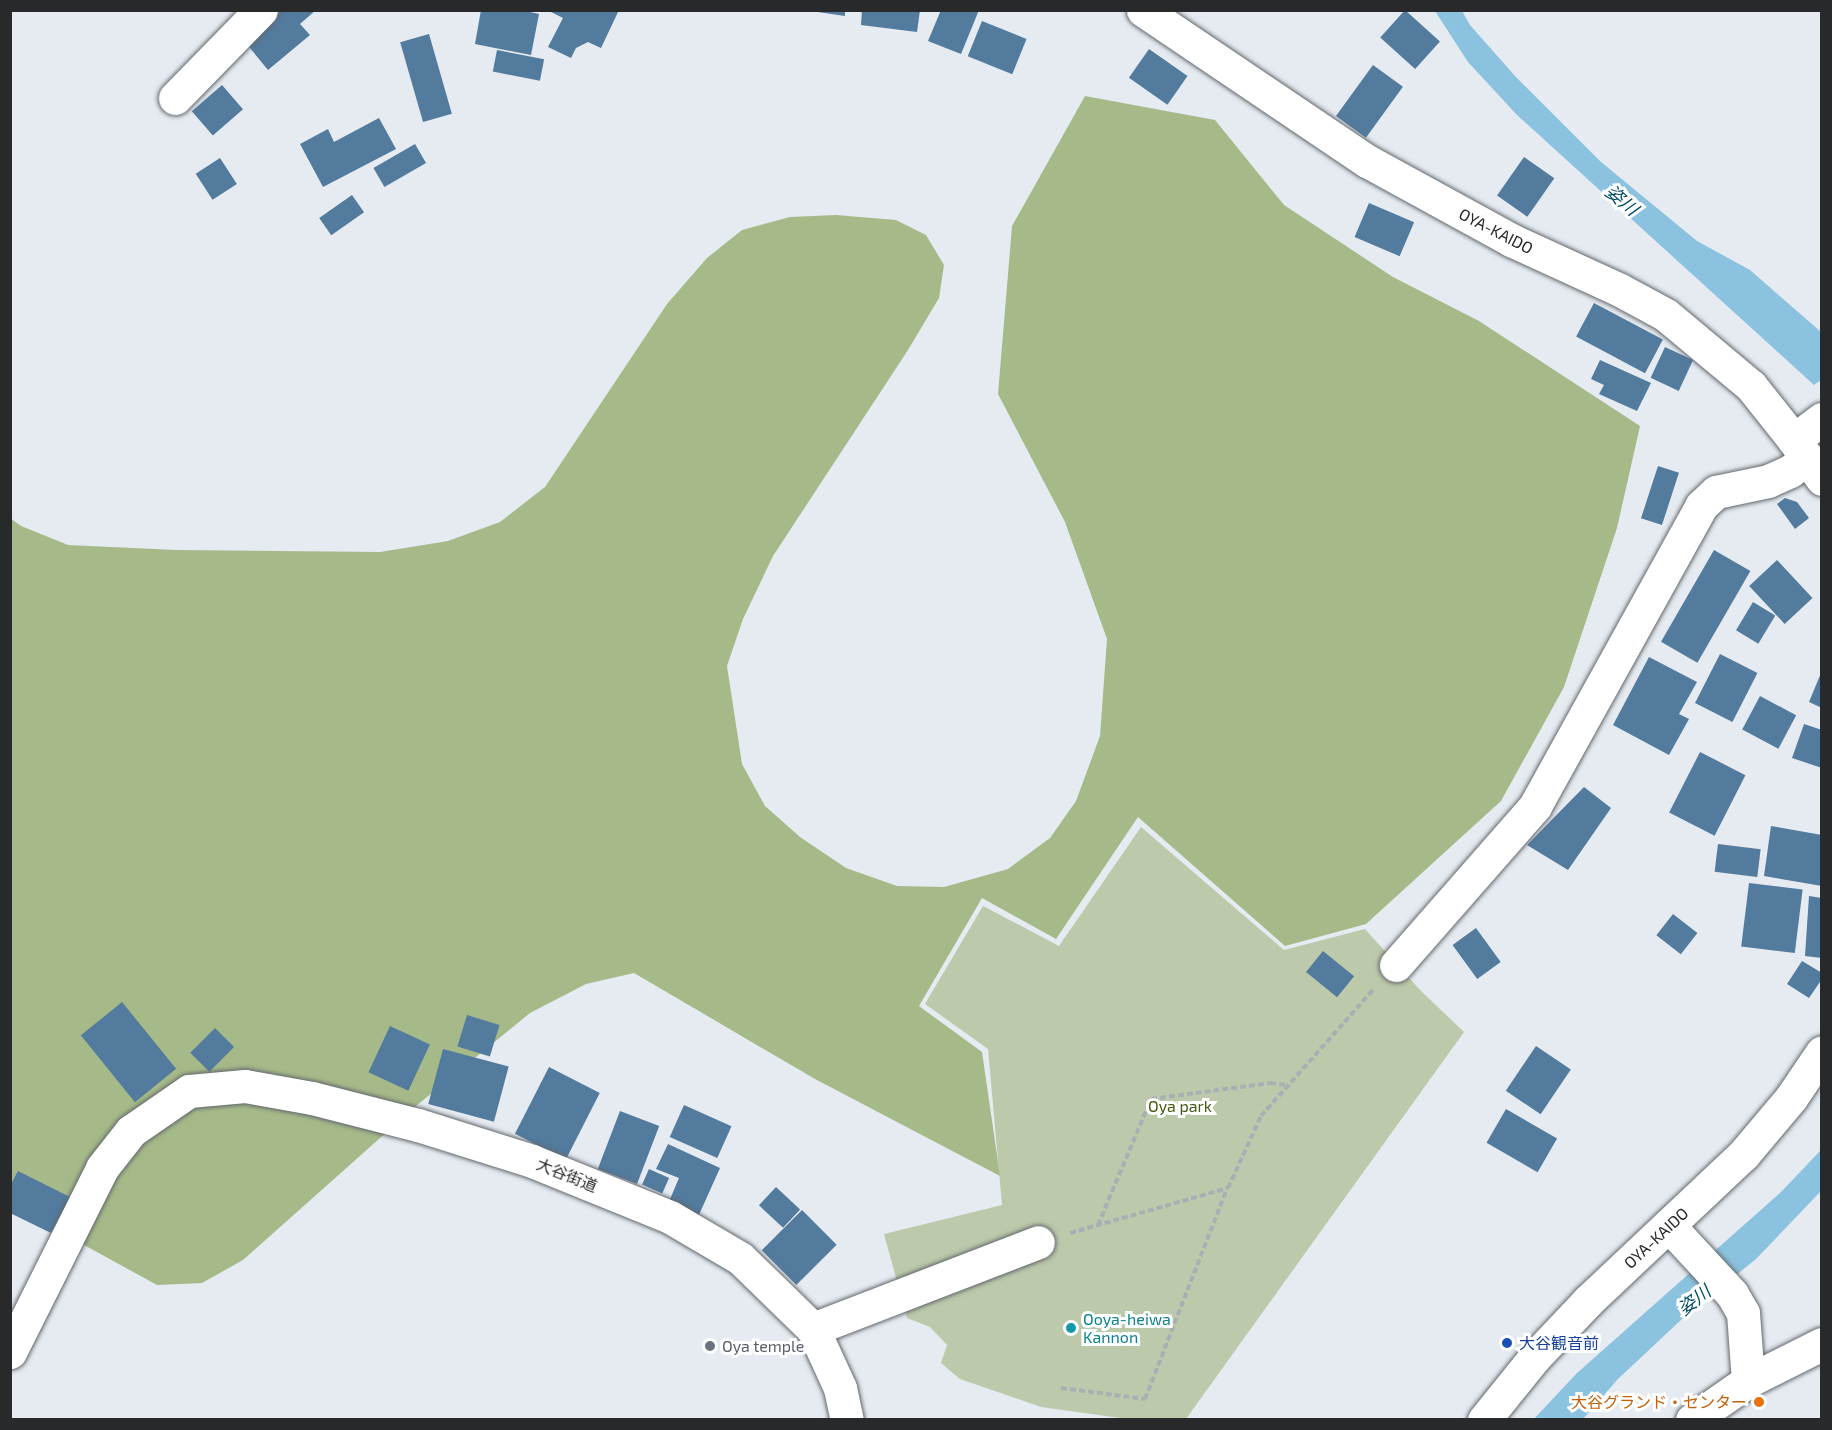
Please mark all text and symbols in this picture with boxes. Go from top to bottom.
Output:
water label: 姿川 [1601,180,1643,220]
street label: OYA-KAIDO [1456,204,1536,258]
park label: Oya park [1148,1096,1212,1116]
street label: 大谷街道 [534,1154,600,1196]
street label: OYA-KAIDO [1620,1203,1692,1273]
water label: 姿川 [1673,1280,1715,1320]
place label: Ooya-heiwa Kannon [1083,1309,1171,1347]
marker: Ooya-heiwa Kannon [1064,1321,1078,1335]
place label: 大谷観音前 [1519,1333,1599,1353]
place label: Oya temple [722,1336,805,1356]
marker: 大谷観音前 [1500,1336,1514,1350]
marker: Oya temple [703,1339,717,1353]
place label: 大谷グランド・センター [1571,1392,1747,1412]
marker: 大谷グランド・センター [1752,1395,1766,1409]

